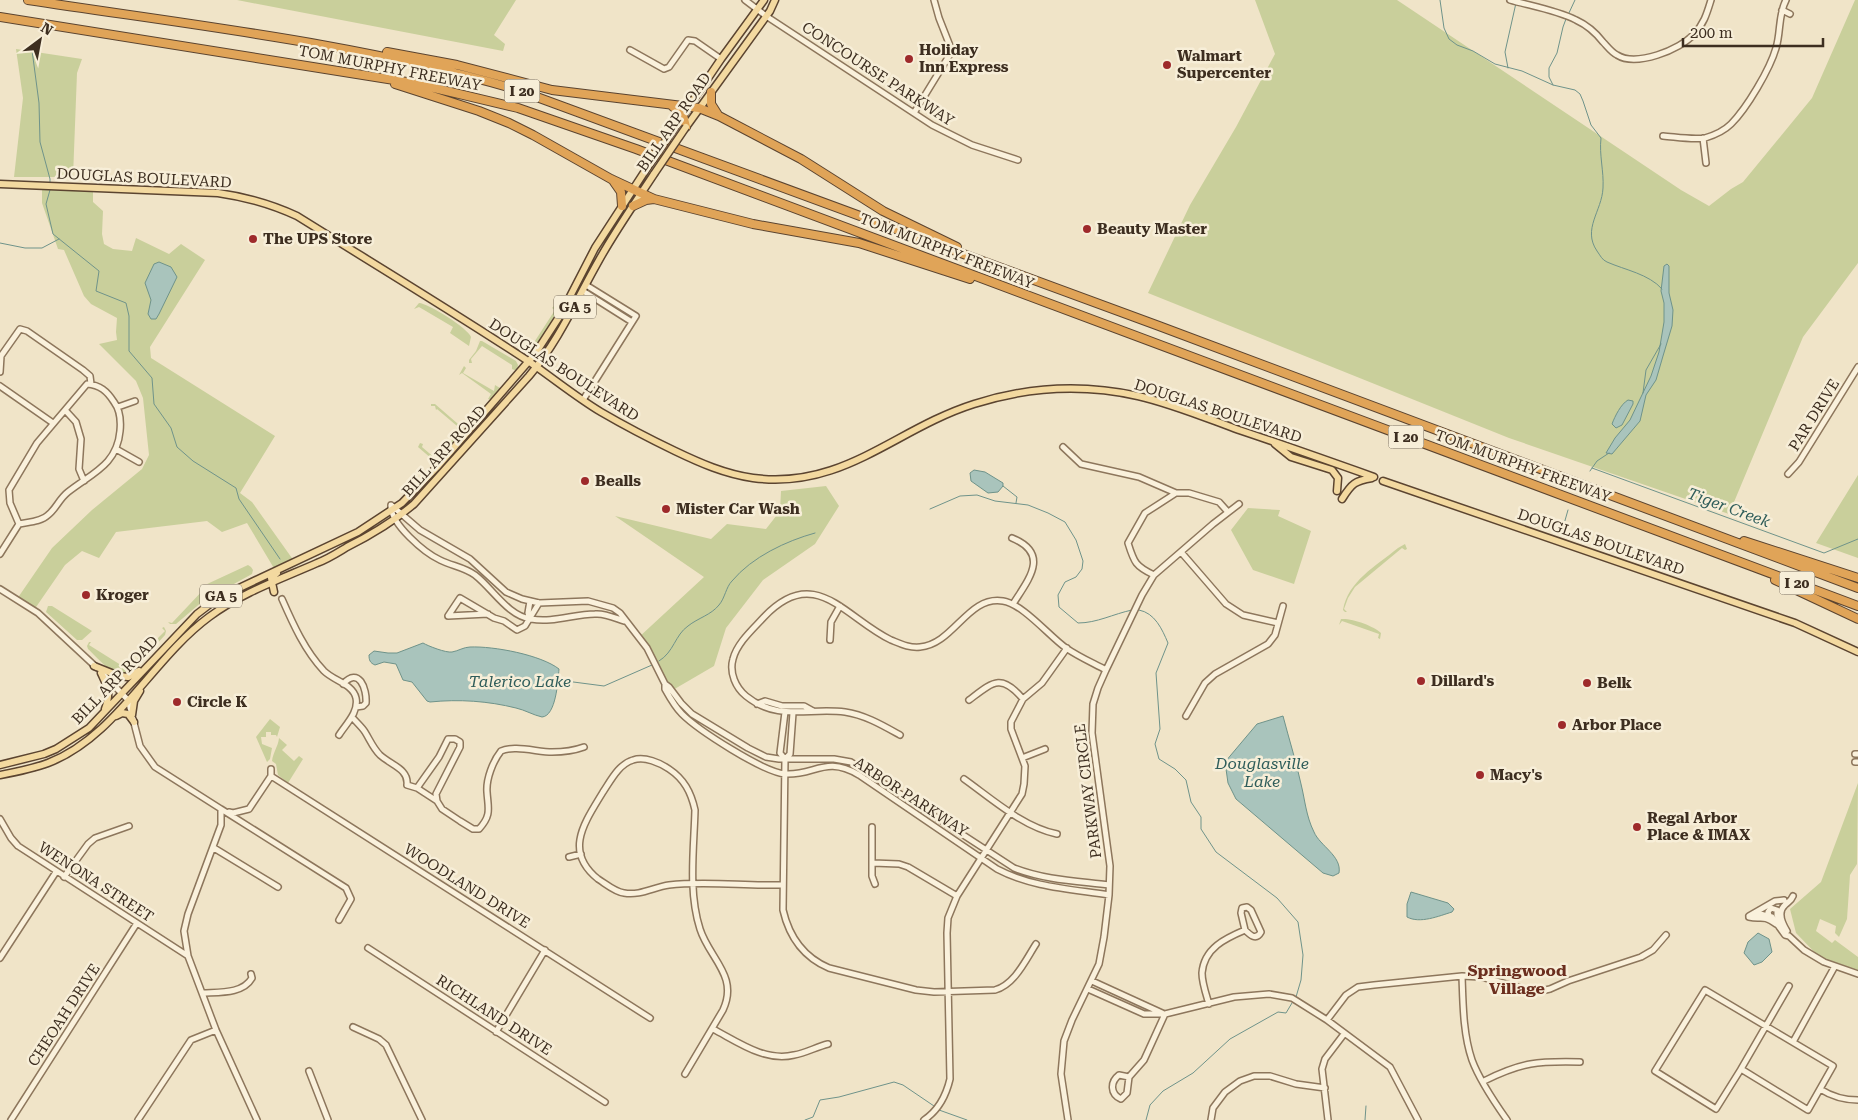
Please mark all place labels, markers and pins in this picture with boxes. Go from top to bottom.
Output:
place label: Holiday Inn Express [919,41,1009,76]
place label: Walmart Supercenter [1177,47,1271,82]
marker: Holiday Inn Express [903,53,915,65]
marker: Walmart Supercenter [1161,59,1173,71]
place label: Beauty Master [1097,220,1207,238]
marker: Beauty Master [1081,223,1093,235]
place label: The UPS Store [263,230,373,248]
marker: The UPS Store [247,233,259,245]
place label: Bealls [595,472,641,490]
marker: Bealls [579,475,591,487]
place label: Mister Car Wash [676,500,800,518]
marker: Mister Car Wash [660,503,672,515]
place label: Kroger [96,586,149,604]
marker: Kroger [80,589,92,601]
place label: Dillard's [1431,672,1494,690]
place label: Belk [1597,674,1633,692]
marker: Dillard's [1415,675,1427,687]
marker: Belk [1581,677,1593,689]
place label: Circle K [187,693,247,711]
marker: Circle K [171,696,183,708]
place label: Arbor Place [1572,716,1662,734]
marker: Arbor Place [1556,719,1568,731]
place label: Macy's [1490,766,1542,784]
marker: Macy's [1474,769,1486,781]
place label: Regal Arbor Place & IMAX [1647,809,1750,844]
marker: Regal Arbor Place & IMAX [1631,821,1643,833]

